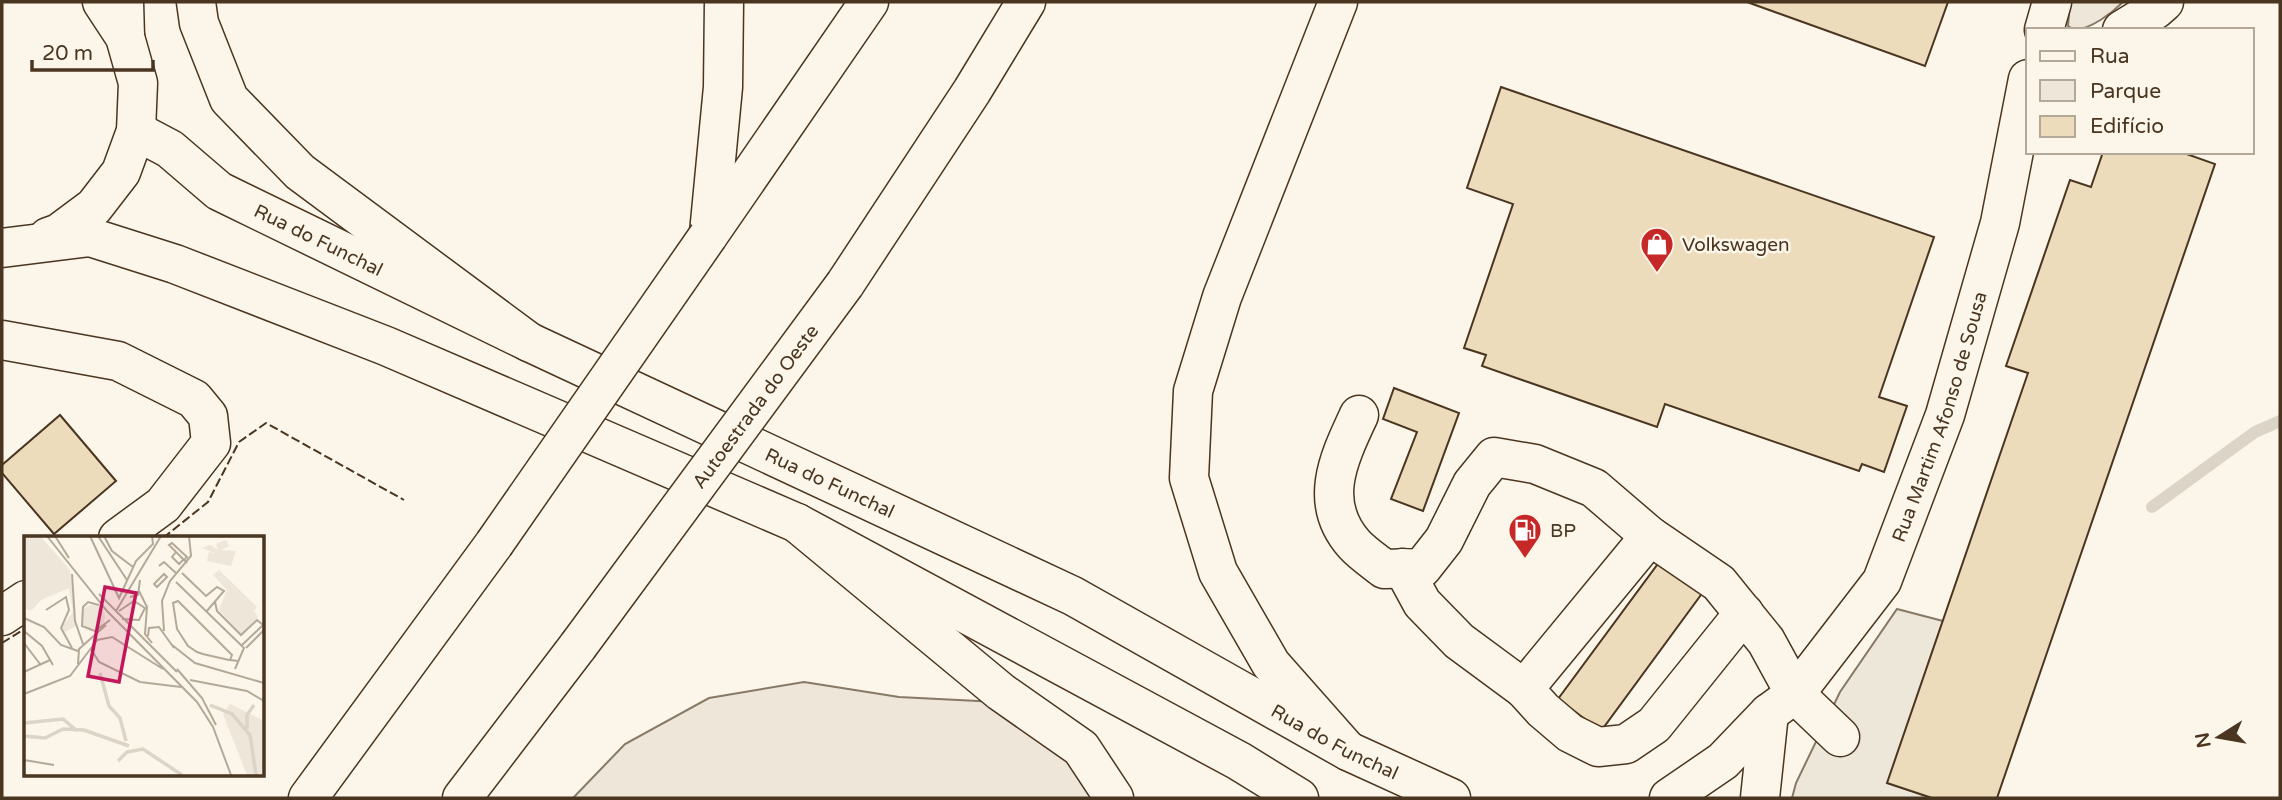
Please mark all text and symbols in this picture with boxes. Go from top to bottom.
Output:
scale bar [32,28,152,72]
legend [2026,28,2254,154]
text: 20 m [42,41,93,66]
text: Rua [2090,44,2130,69]
text: Parque [2090,79,2161,104]
text: Edifício [2090,114,2164,139]
street label: Rua do Funchal [250,200,386,281]
shop icon: Volkswagen [1638,225,1676,274]
place label: Volkswagen [1682,234,1790,256]
street label: Rua Martim Afonso de Sousa [1888,289,1992,545]
street label: Autoestrada do Oeste [688,320,823,493]
street label: Rua do Funchal [761,444,898,523]
fuel station icon: BP [1506,511,1544,560]
place label: BP [1550,520,1576,542]
inset map [24,536,264,776]
street label: Rua do Funchal [1267,700,1402,784]
north arrow [2184,702,2254,772]
text: N [2191,730,2216,750]

